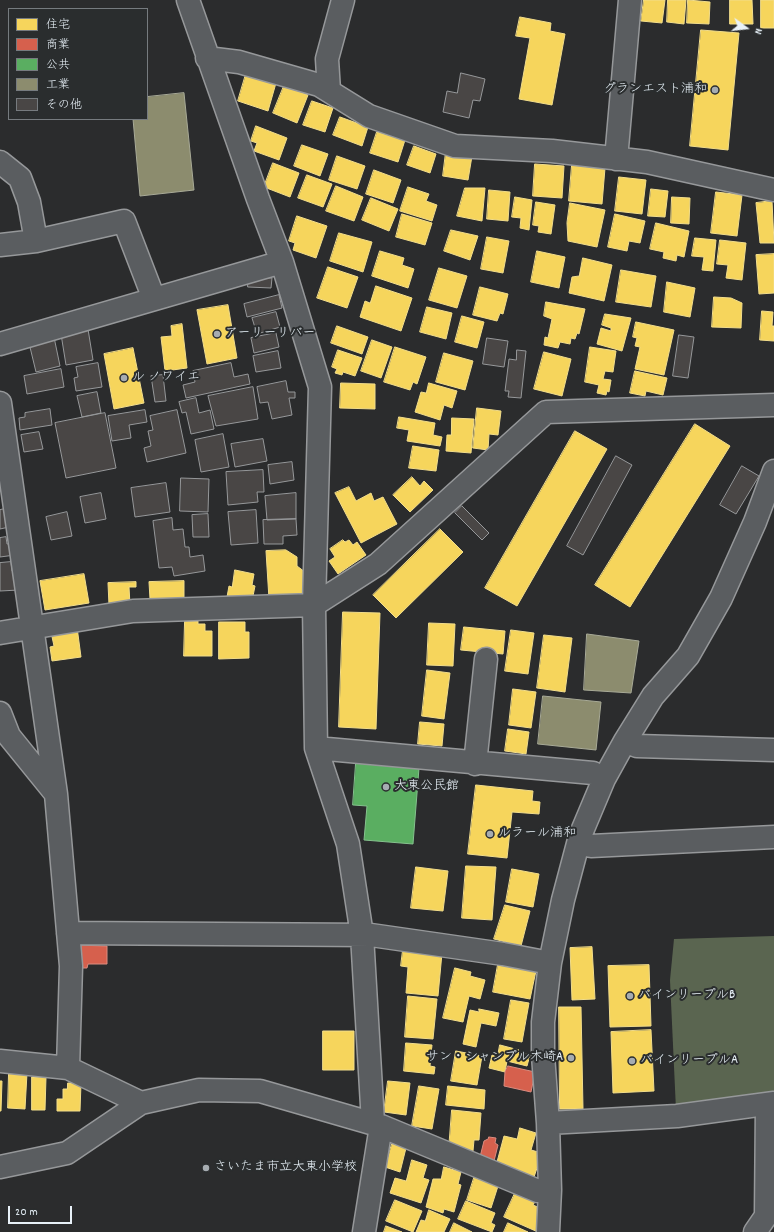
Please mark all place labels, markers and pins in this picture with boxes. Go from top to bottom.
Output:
place label: グランエスト浦和 [603,82,707,98]
marker: グランエスト浦和 [710,85,720,95]
place label: アーリーリバー [225,326,315,342]
marker: アーリーリバー [212,329,222,339]
place label: ル ノワイエ [132,370,200,386]
marker: ル ノワイエ [119,373,129,383]
place label: 大東公民館 [394,779,459,795]
marker: 大東公民館 [381,782,391,792]
place label: ルラール浦和 [498,826,576,842]
marker: ルラール浦和 [485,829,495,839]
place label: パインリーブルB [638,988,735,1004]
marker: パインリーブルB [625,991,635,1001]
place label: サン・シャンブル木崎A [426,1050,563,1066]
marker: サン・シャンブル木崎A [566,1053,576,1063]
place label: パインリーブルA [640,1053,738,1069]
marker: パインリーブルA [627,1056,637,1066]
place label: さいたま市立大東小学校 [214,1160,357,1176]
marker: さいたま市立大東小学校 [201,1163,211,1173]

